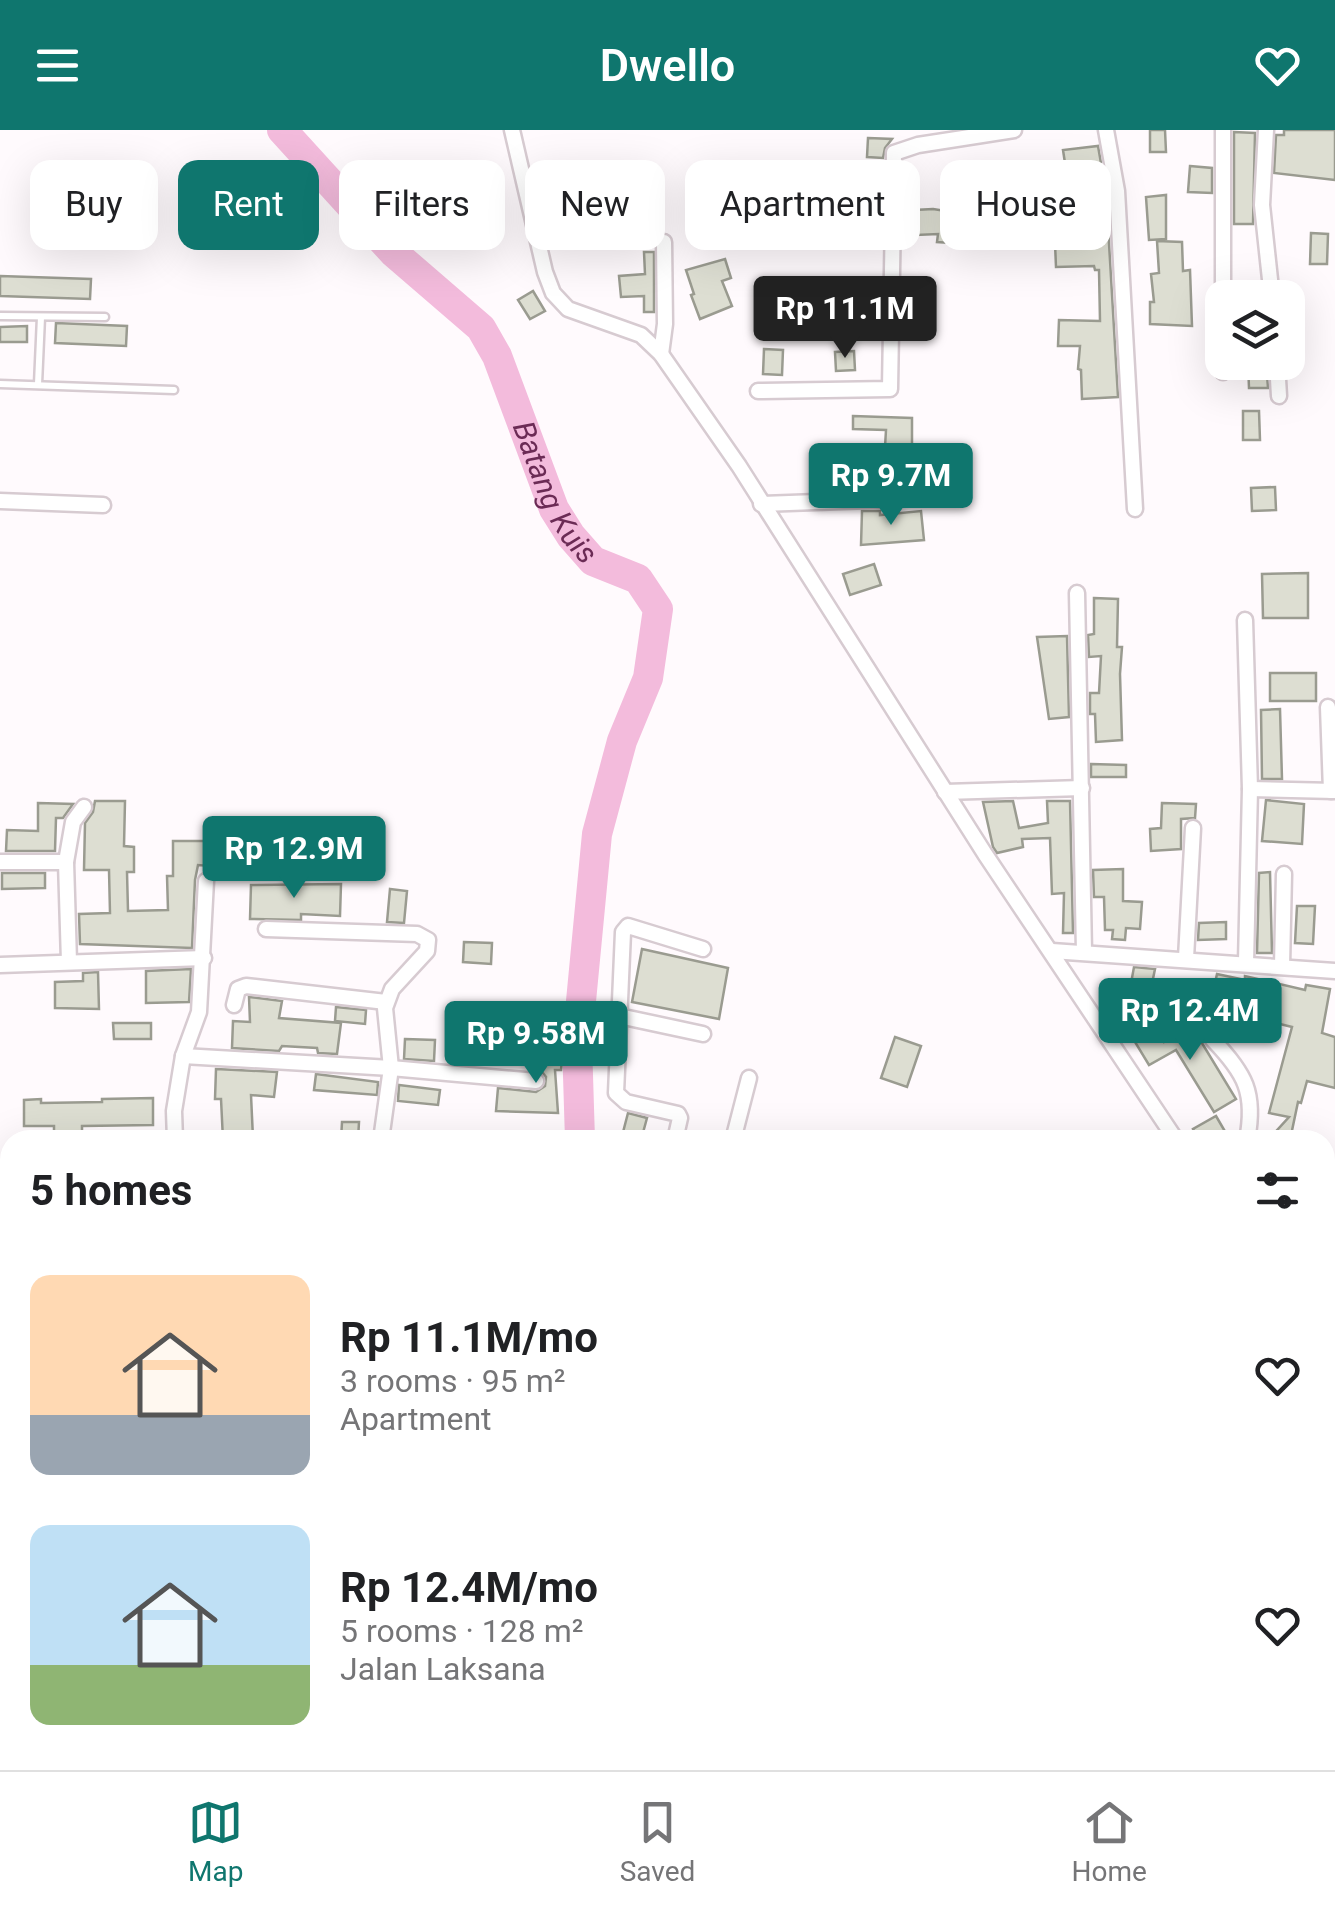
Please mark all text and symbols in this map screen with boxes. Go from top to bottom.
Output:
icon: menu [30,38,85,93]
icon: heart [1250,38,1305,93]
text: Dwello [600,39,735,92]
chip: Buy [30,160,158,250]
chip: Rent [178,160,319,250]
chip: Filters [339,160,505,250]
chip: New [525,160,665,250]
chip: Apartment [685,160,920,250]
chip: House [940,160,1111,250]
pin: Rp 11.1M [742,276,948,361]
map controls [1205,280,1305,380]
button: layers [1205,280,1305,380]
text: Rp 11.1M [776,289,914,327]
water label: Batang Kuis [506,416,605,570]
pin: Rp 9.7M [799,443,983,528]
text: Rp 9.7M [831,456,951,494]
pin: Rp 12.9M [191,816,397,901]
text: Rp 12.9M [225,829,363,867]
pin: Rp 12.4M [1087,978,1293,1063]
text: Rp 12.4M [1121,991,1259,1029]
pin: Rp 9.58M [433,1001,639,1086]
text: Rp 9.58M [467,1014,605,1052]
icon: filters [1250,1163,1305,1218]
text: 5 homes [30,1166,192,1215]
text: Rp 11.1M/mo [340,1313,598,1362]
icon: home [110,1315,230,1435]
icon: heart [1250,1348,1305,1403]
text: 3 rooms · 95 m² [340,1362,565,1400]
text: Apartment [340,1400,492,1438]
text: Rp 12.4M/mo [340,1563,598,1612]
icon: home [110,1565,230,1685]
icon: heart [1250,1598,1305,1653]
text: 5 rooms · 128 m² [340,1612,583,1650]
text: Jalan Laksana [340,1650,546,1688]
tab: Map [188,1795,243,1888]
tab: Saved [620,1795,695,1888]
tab: Home [1072,1795,1147,1888]

